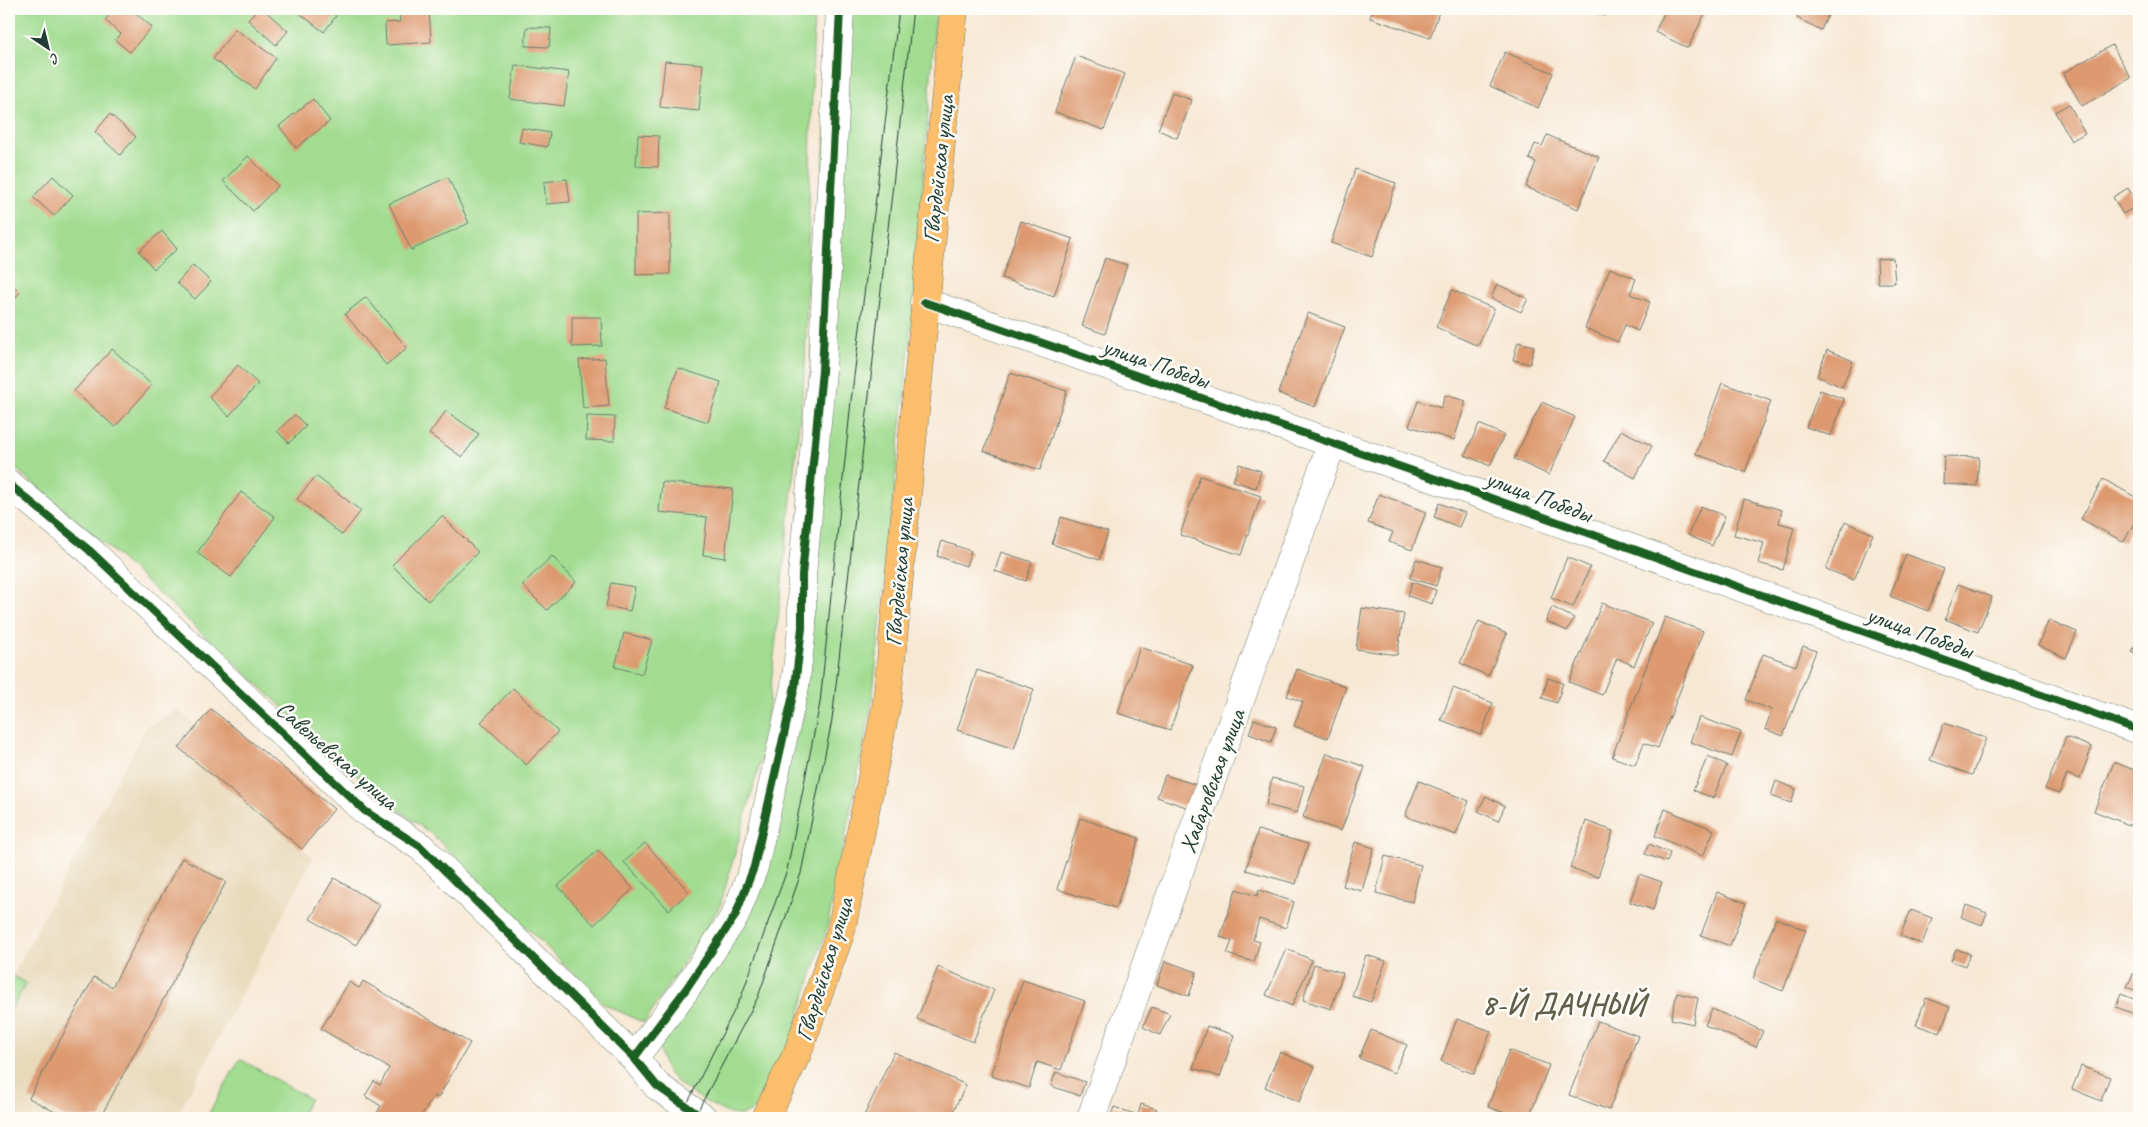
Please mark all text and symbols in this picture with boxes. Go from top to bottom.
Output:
north arrow [22,22,72,72]
text: С [46,49,63,68]
street label: Гвардейская улица [915,92,961,244]
street label: улица Победы [1097,330,1215,396]
street label: улица Победы [1480,462,1598,530]
street label: Гвардейская улица [878,496,921,647]
street label: улица Победы [1861,598,1979,666]
street label: Савельевская улица [270,694,405,817]
street label: Хабаровская улица [1172,704,1252,857]
street label: Гвардейская улица [788,892,860,1044]
district label: 8-Й ДАЧНЫЙ [1482,986,1650,1023]

